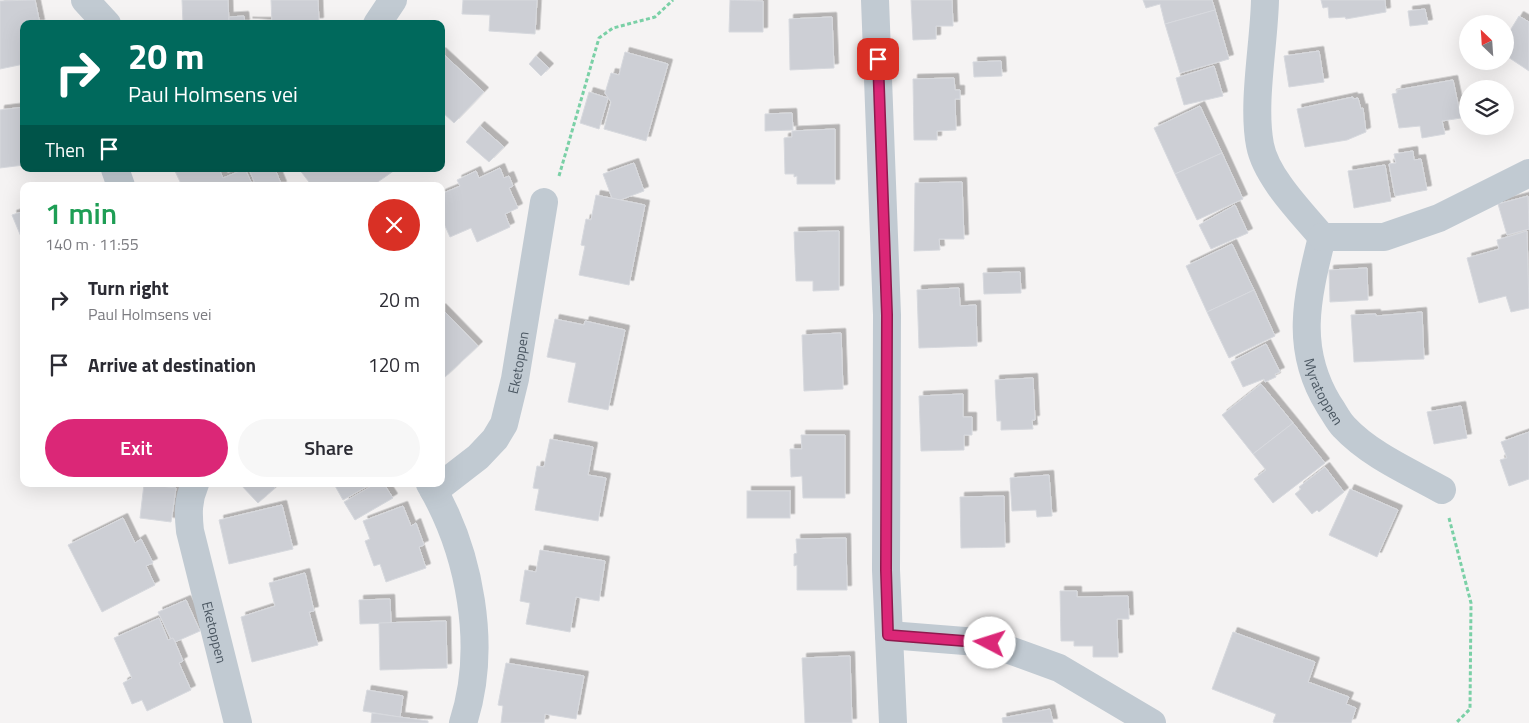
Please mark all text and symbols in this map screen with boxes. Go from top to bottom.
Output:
north arrow [1459,15,1514,70]
map controls [1459,15,1514,135]
text: 20 m [128,29,204,83]
pin [857,38,899,80]
icon: right [45,40,110,105]
icon: arrive [864,45,892,73]
text: Paul Holmsens vei [128,77,298,111]
button: layers [1459,80,1514,135]
text: Then [45,135,85,164]
icon: arrive [95,135,123,163]
text: 1 min [45,190,117,236]
button: close [368,199,420,251]
text: 140 m · 11:55 [45,232,139,256]
text: Turn right [88,273,169,302]
text: 20 m [379,285,420,314]
icon: right [45,286,73,314]
text: Paul Holmsens vei [88,302,212,326]
street label: Eketoppen [501,330,533,396]
text: Arrive at destination [88,350,256,379]
text: 120 m [368,350,420,379]
icon: arrive [45,351,73,379]
street label: Myratoppen [1300,356,1349,429]
button: Exit [45,419,228,477]
button: Share [238,419,420,477]
street label: Eketoppen [197,599,233,665]
position arrow [963,616,1015,668]

